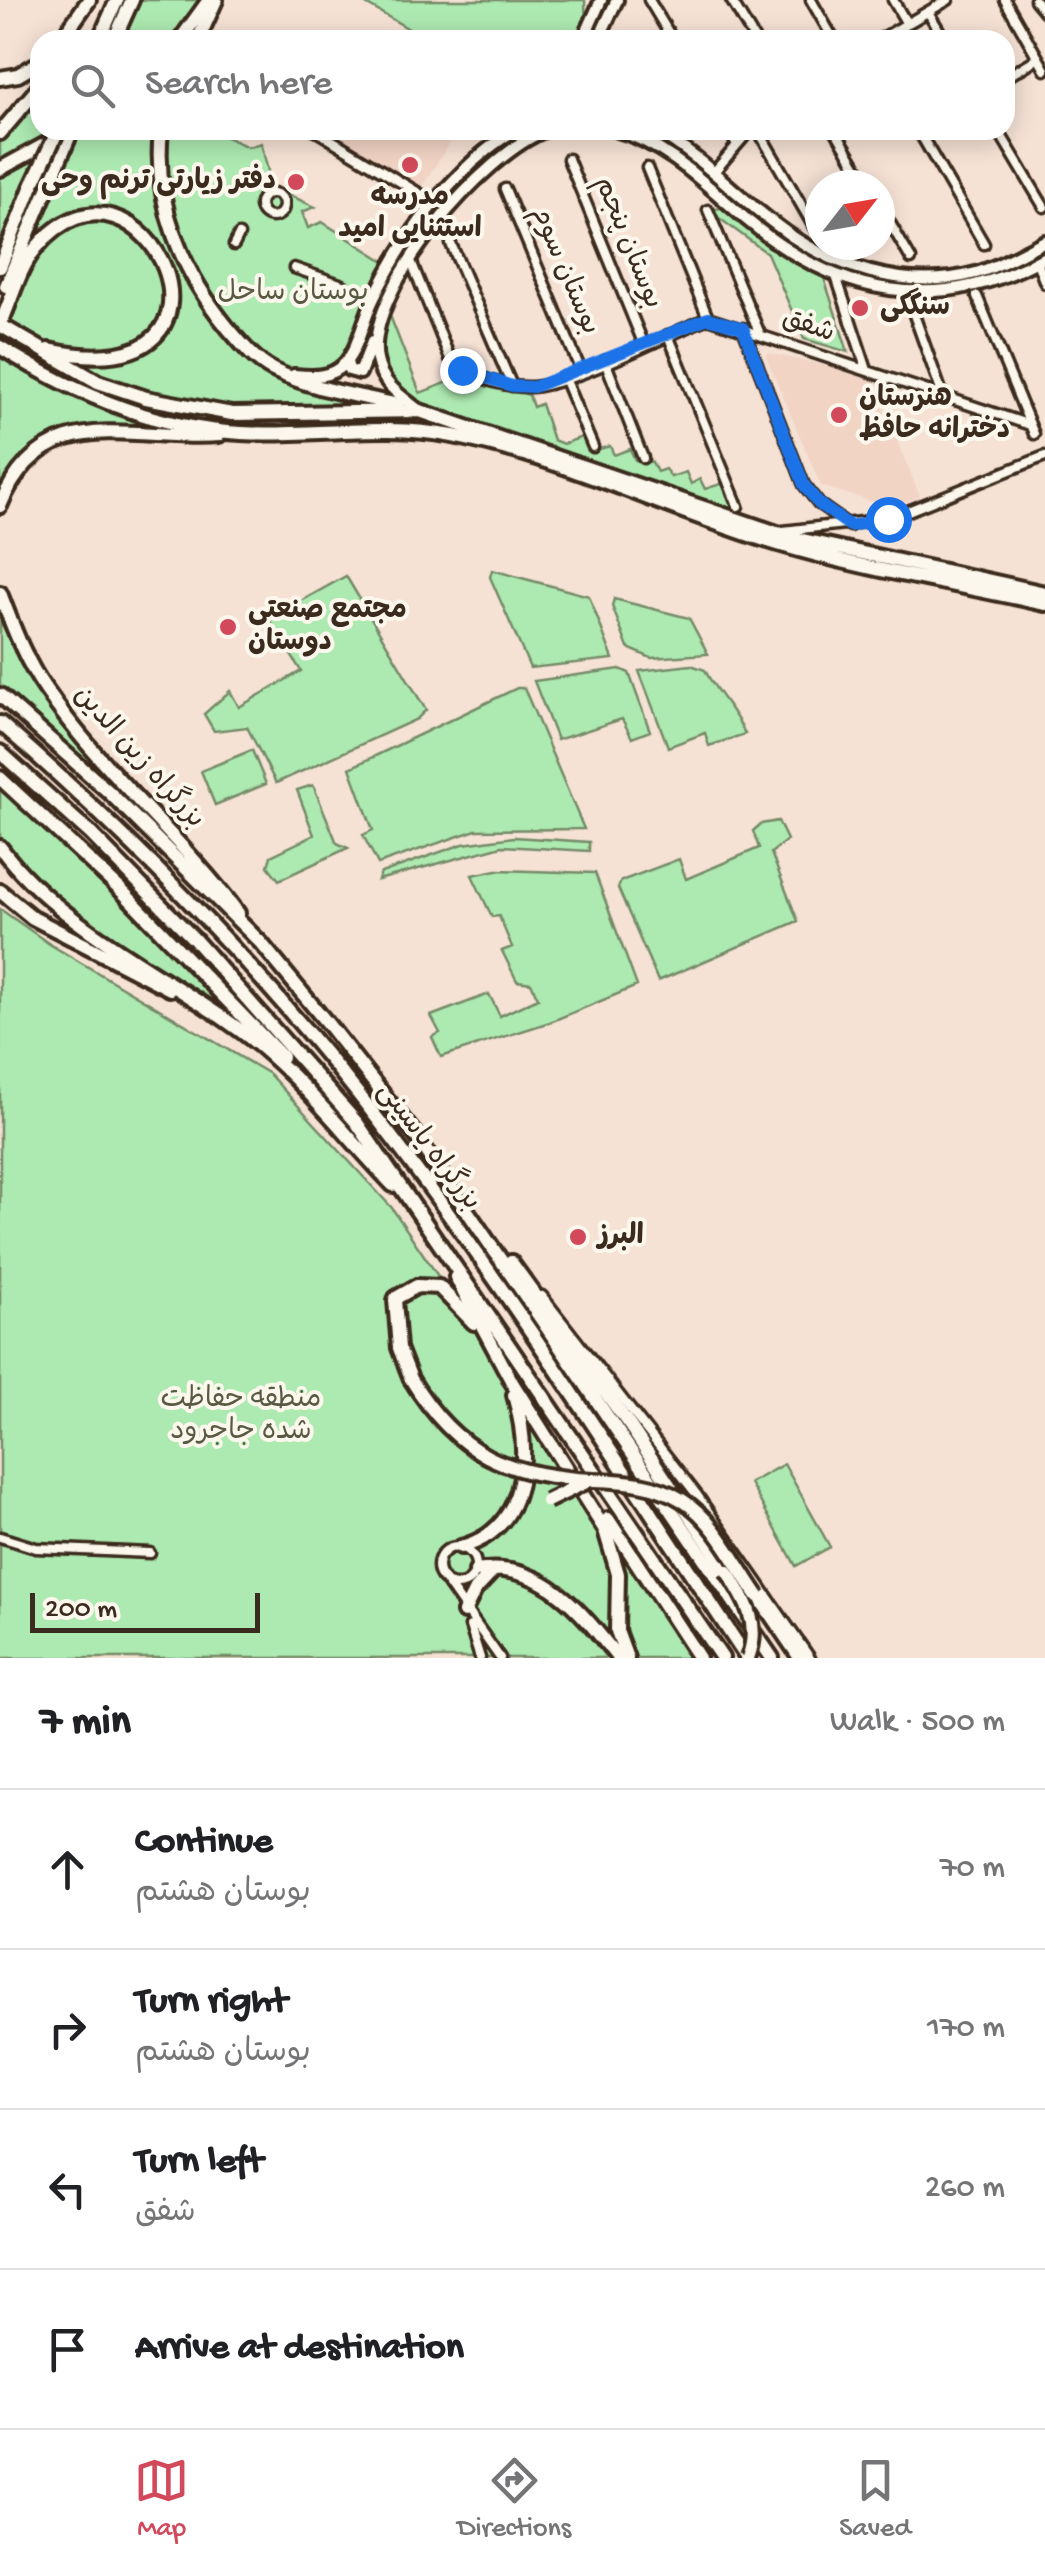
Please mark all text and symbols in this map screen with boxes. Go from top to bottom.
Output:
search box [30,30,1015,140]
icon: search [65,58,120,113]
text: Search here [145,63,332,107]
marker: مدرسه استثنایی امید [399,154,421,176]
place label: دفتر زیارتی ترنم وحی [41,163,276,200]
north arrow [805,170,895,260]
marker: دفتر زیارتی ترنم وحی [285,171,307,193]
street label: بوستان پنجم [585,172,668,314]
place label: مدرسه استثنایی امید [338,182,482,247]
street label: بوستان سوم [521,202,606,341]
park label: بوستان ساحل [217,277,369,310]
place label: سنگکی [880,287,950,325]
marker: سنگکی [849,297,871,319]
street label: شفق [777,303,839,351]
route end [440,348,486,394]
place label: هنرستان دخترانه حافظ [859,383,1010,448]
marker: هنرستان دخترانه حافظ [828,404,850,426]
route start [866,497,912,543]
place label: مجتمع صنعتی دوستان [248,595,407,660]
marker: مجتمع صنعتی دوستان [217,616,239,638]
street label: بزرگراه زین الدین [65,677,214,836]
street label: بزرگراه یاسینی [369,1074,490,1218]
place label: البرز [595,1221,644,1254]
marker: البرز [567,1226,589,1248]
park label: منطقه حفاظت شده جاجرود [161,1384,321,1449]
scale bar [30,1588,260,1632]
text: 200 m [45,1594,117,1627]
text: 7 min [40,1699,131,1748]
text: Walk · 500 m [830,1704,1005,1742]
text: Continue [135,1821,273,1865]
icon: ahead [40,1842,95,1897]
text: 70 m [940,1850,1005,1888]
text: بوستان هشتم [135,1875,311,1913]
text: Turn right [135,1981,287,2025]
icon: right [40,2002,95,2057]
text: 170 m [927,2010,1005,2048]
text: بوستان هشتم [135,2035,311,2073]
text: Turn left [135,2141,263,2185]
icon: left [40,2162,95,2217]
text: 260 m [925,2170,1005,2208]
text: شفق [135,2195,196,2233]
icon: arrive [40,2322,95,2377]
text: Arrive at destination [135,2327,464,2371]
tab: Map [134,2453,189,2546]
tab: Directions [457,2453,571,2546]
tab: Saved [839,2453,911,2546]

